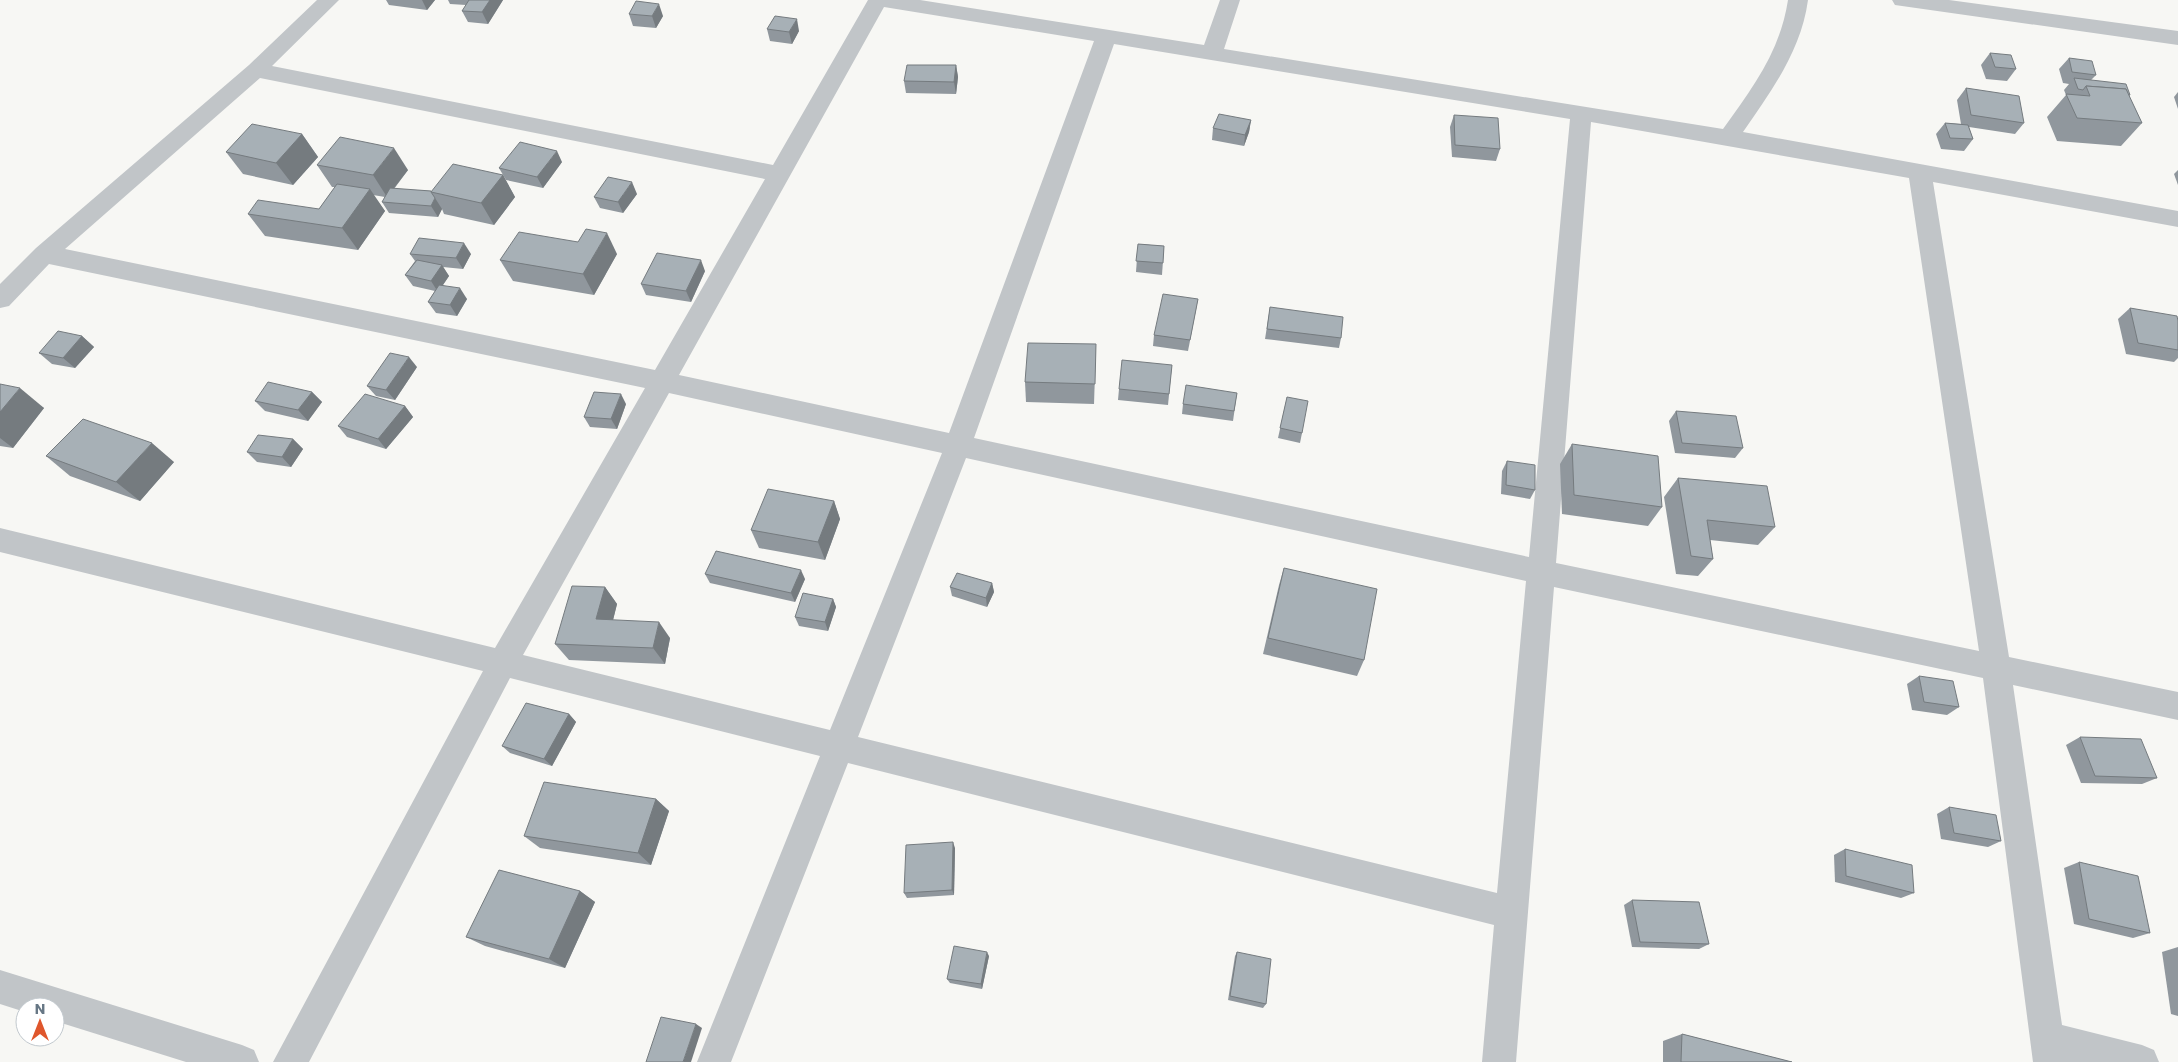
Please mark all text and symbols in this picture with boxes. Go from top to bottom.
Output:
north arrow [15,997,65,1047]
text: N [35,999,45,1019]

